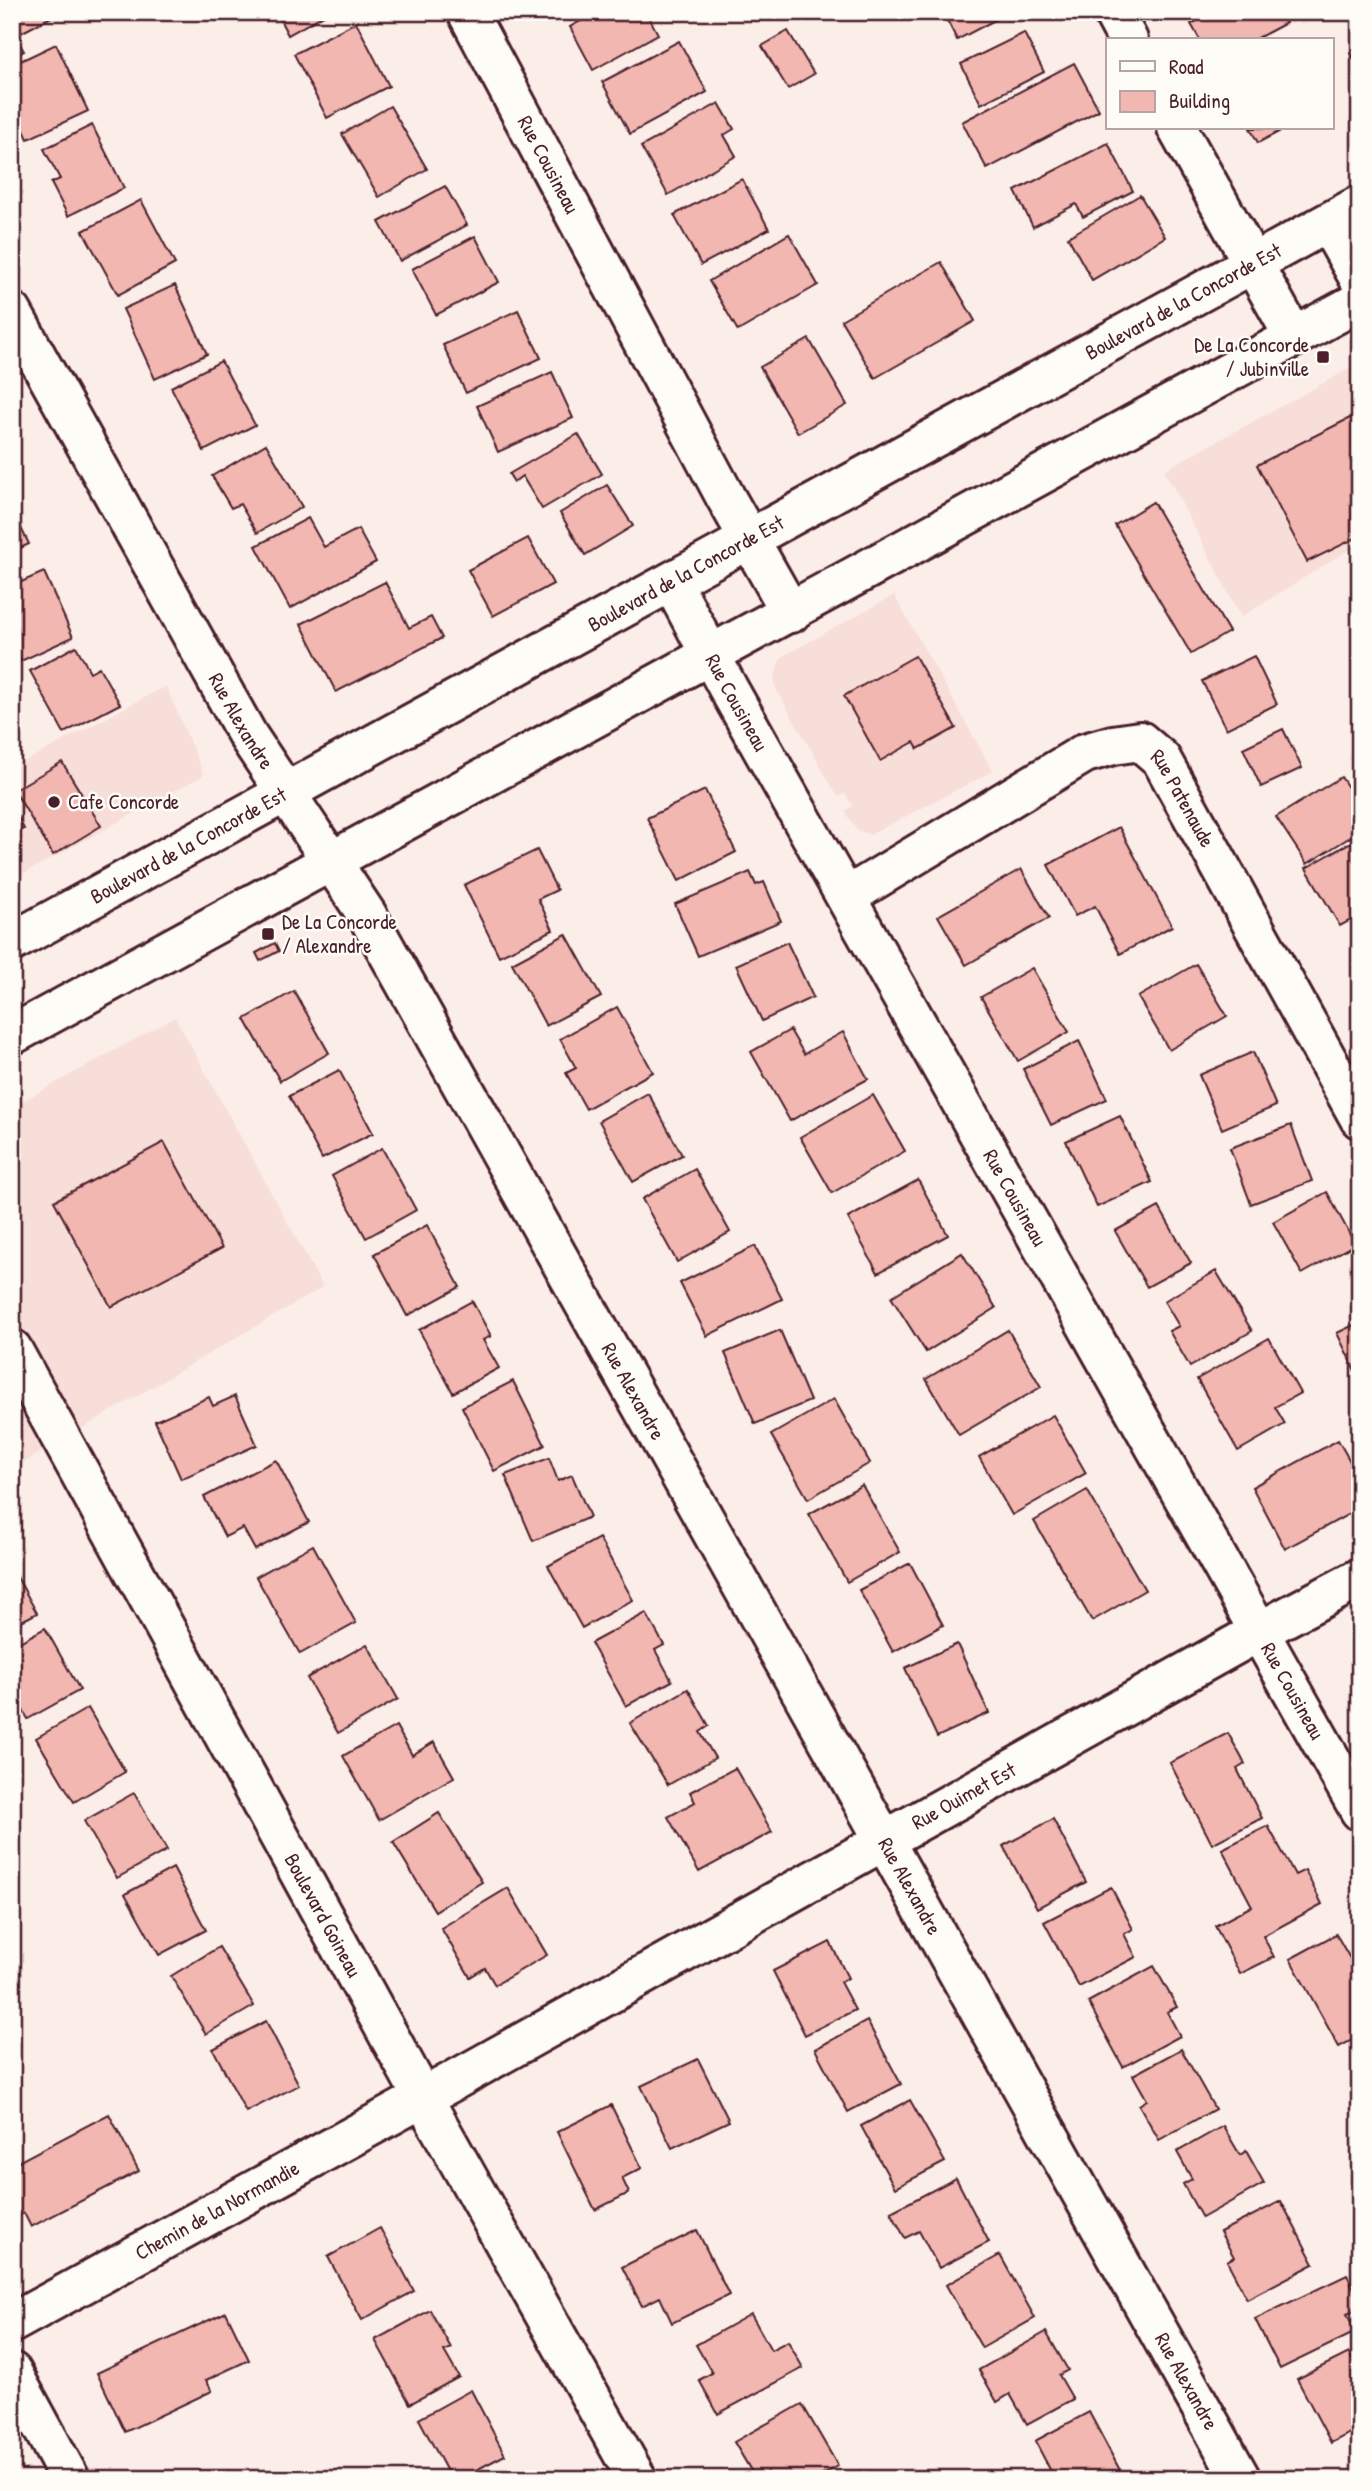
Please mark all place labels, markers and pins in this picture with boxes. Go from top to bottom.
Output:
place label: De La Concorde / Jubinville [1194,330,1309,383]
marker: De La Concorde / Jubinville [1315,349,1331,365]
place label: Cafe Concorde [68,787,179,816]
marker: Cafe Concorde [46,794,62,810]
place label: De La Concorde / Alexandre [282,907,397,960]
marker: De La Concorde / Alexandre [260,926,276,942]

